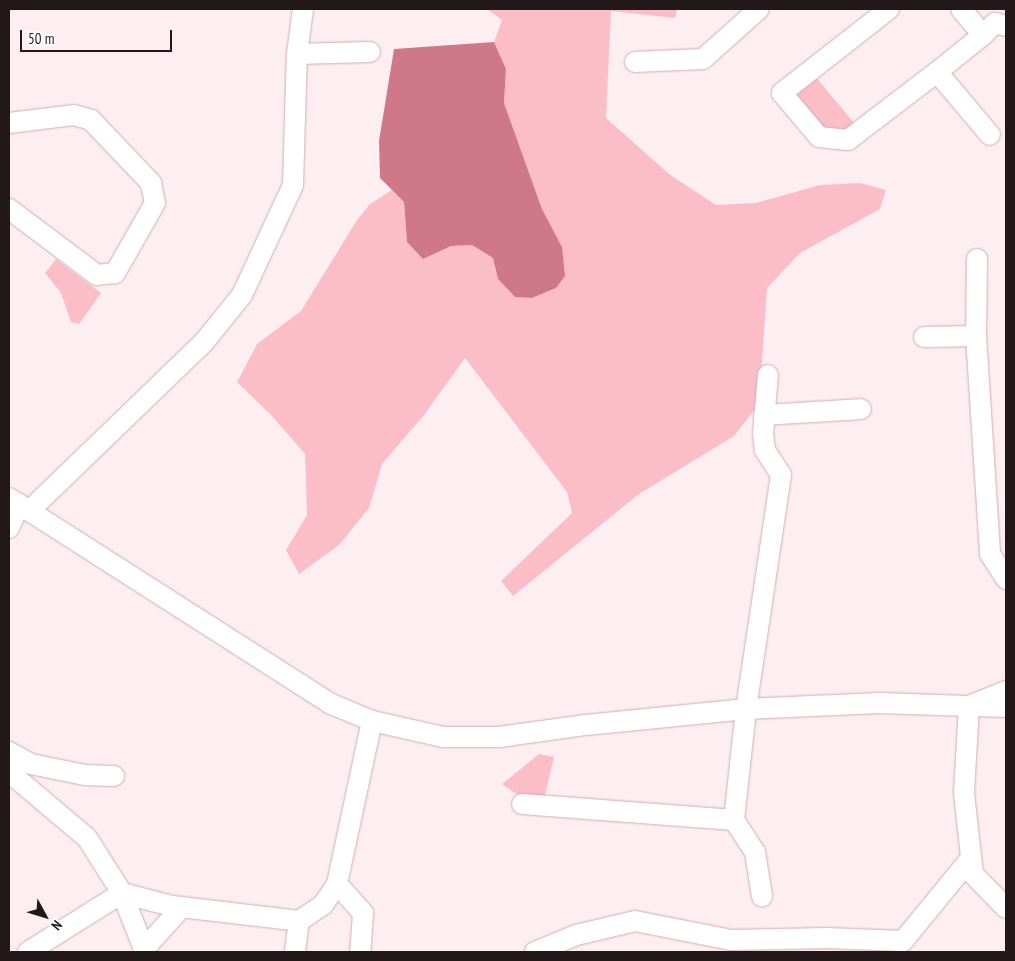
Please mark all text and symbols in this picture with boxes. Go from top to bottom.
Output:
scale bar [22,20,175,52]
text: 50 m [28,29,54,48]
north arrow [20,891,70,941]
text: N [47,917,66,934]

